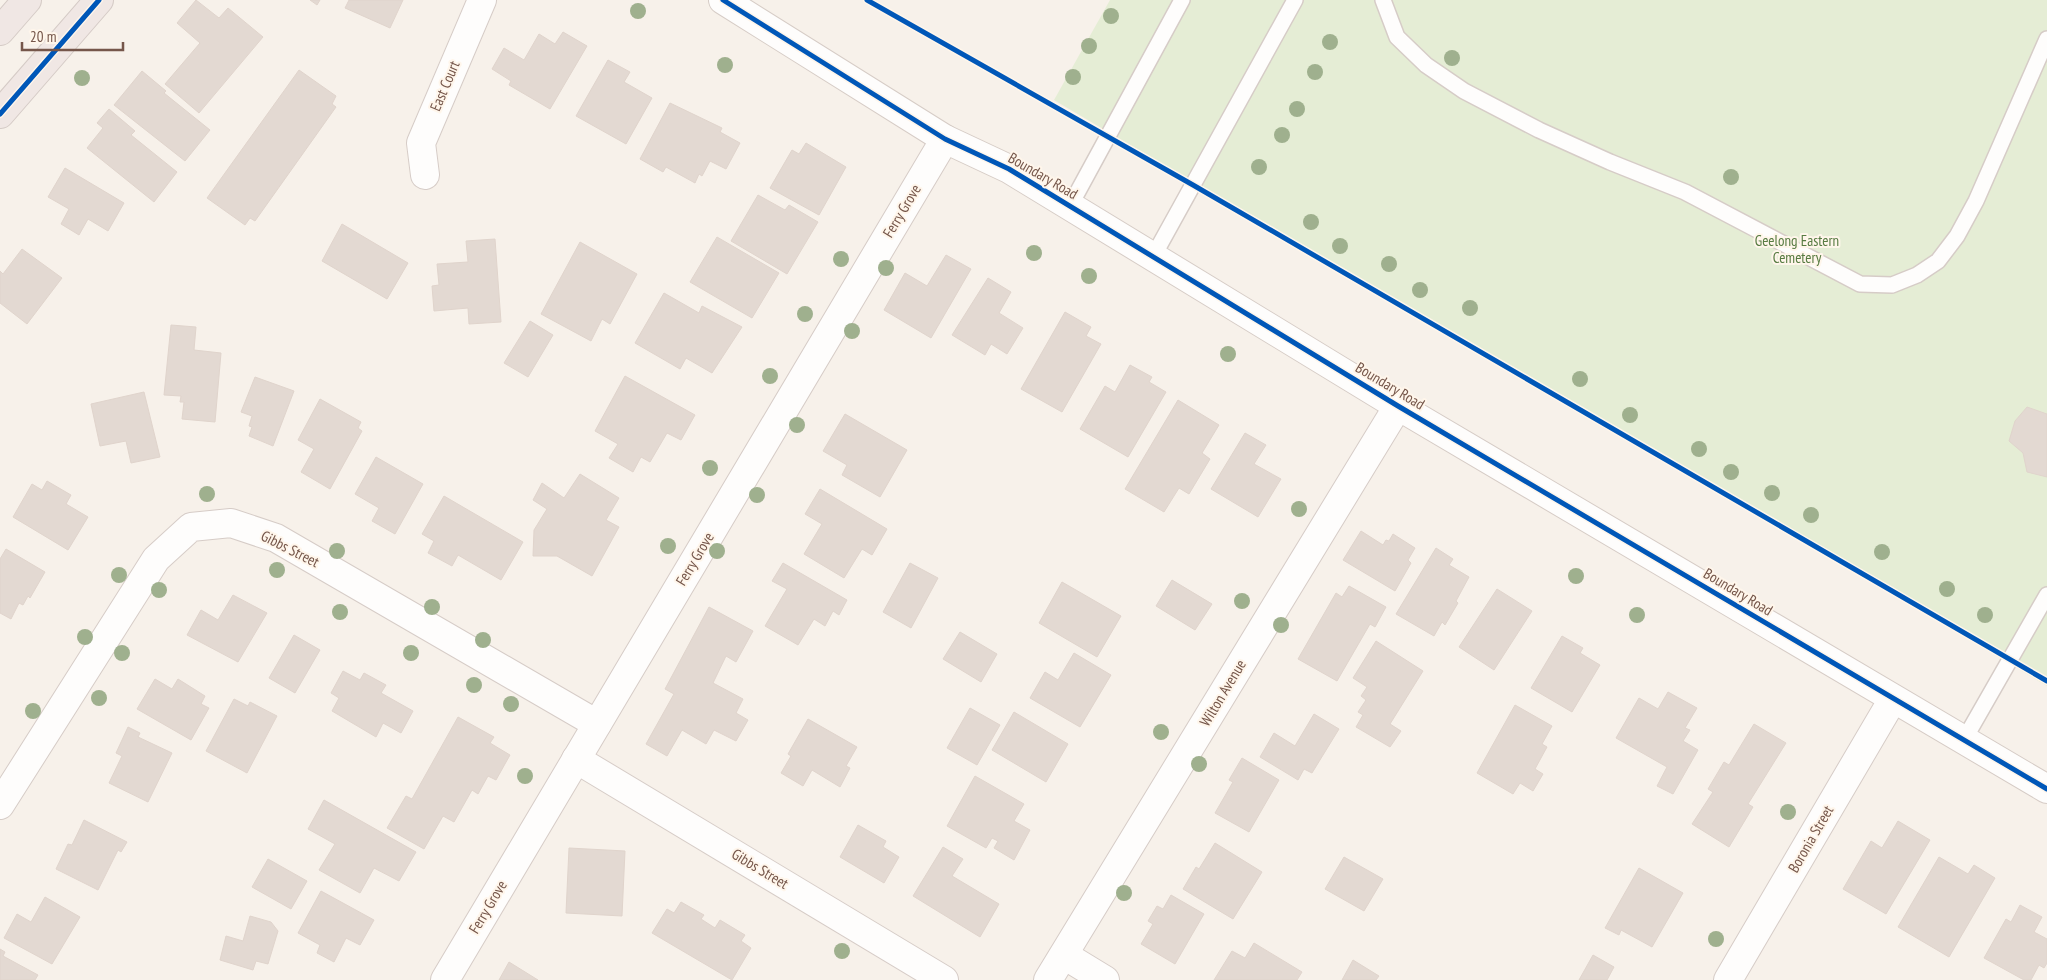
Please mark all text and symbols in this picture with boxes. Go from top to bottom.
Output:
scale bar [22,20,124,52]
text: 20 m [30,27,56,46]
street label: East Court [425,58,464,114]
street label: Boundary Road [1005,148,1081,203]
street label: Ferry Grove [878,181,925,241]
park label: Geelong Eastern Cemetery [1755,231,1839,267]
street label: Boundary Road [1352,358,1428,414]
street label: Gibbs Street [258,526,323,571]
street label: Ferry Grove [671,529,718,589]
street label: Boundary Road [1700,564,1776,620]
street label: Wilton Avenue [1195,656,1250,730]
street label: Boronia Street [1784,802,1837,876]
street label: Gibbs Street [728,844,792,893]
street label: Ferry Grove [464,877,511,937]

